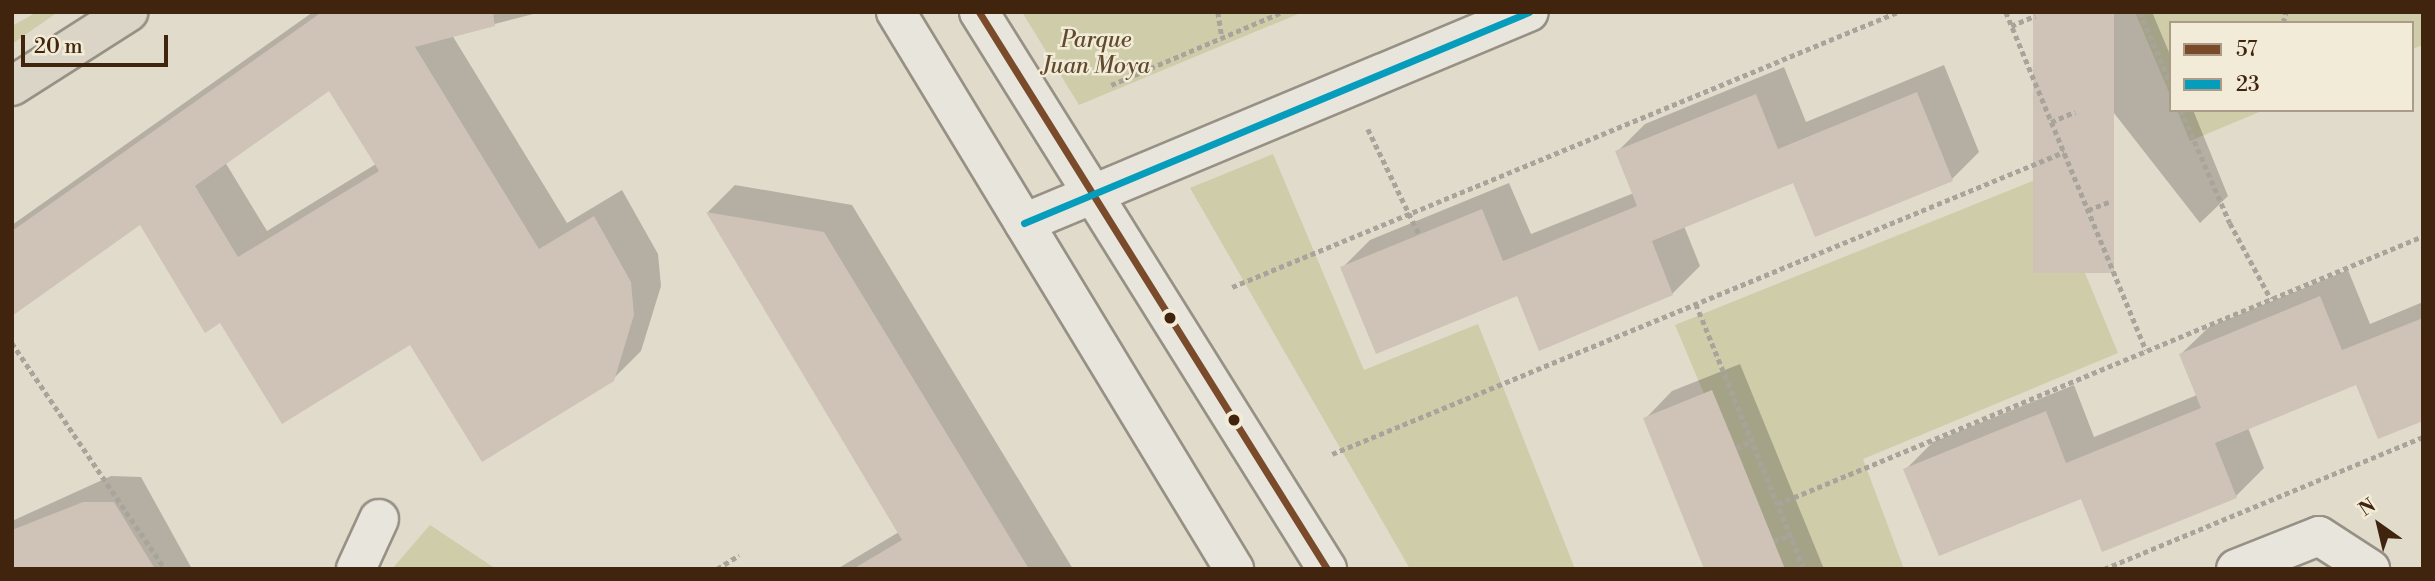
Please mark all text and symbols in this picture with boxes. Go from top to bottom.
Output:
scale bar [24,21,172,65]
legend [2169,21,2414,112]
park label: Parque Juan Moya [1042,26,1150,80]
text: 20 m [34,34,83,60]
text: 57 [2236,37,2257,63]
text: 23 [2236,72,2260,98]
unlabelled marker [1163,311,1177,325]
unlabelled marker [1227,413,1241,427]
north arrow [2344,490,2414,560]
text: N [2354,493,2380,522]

